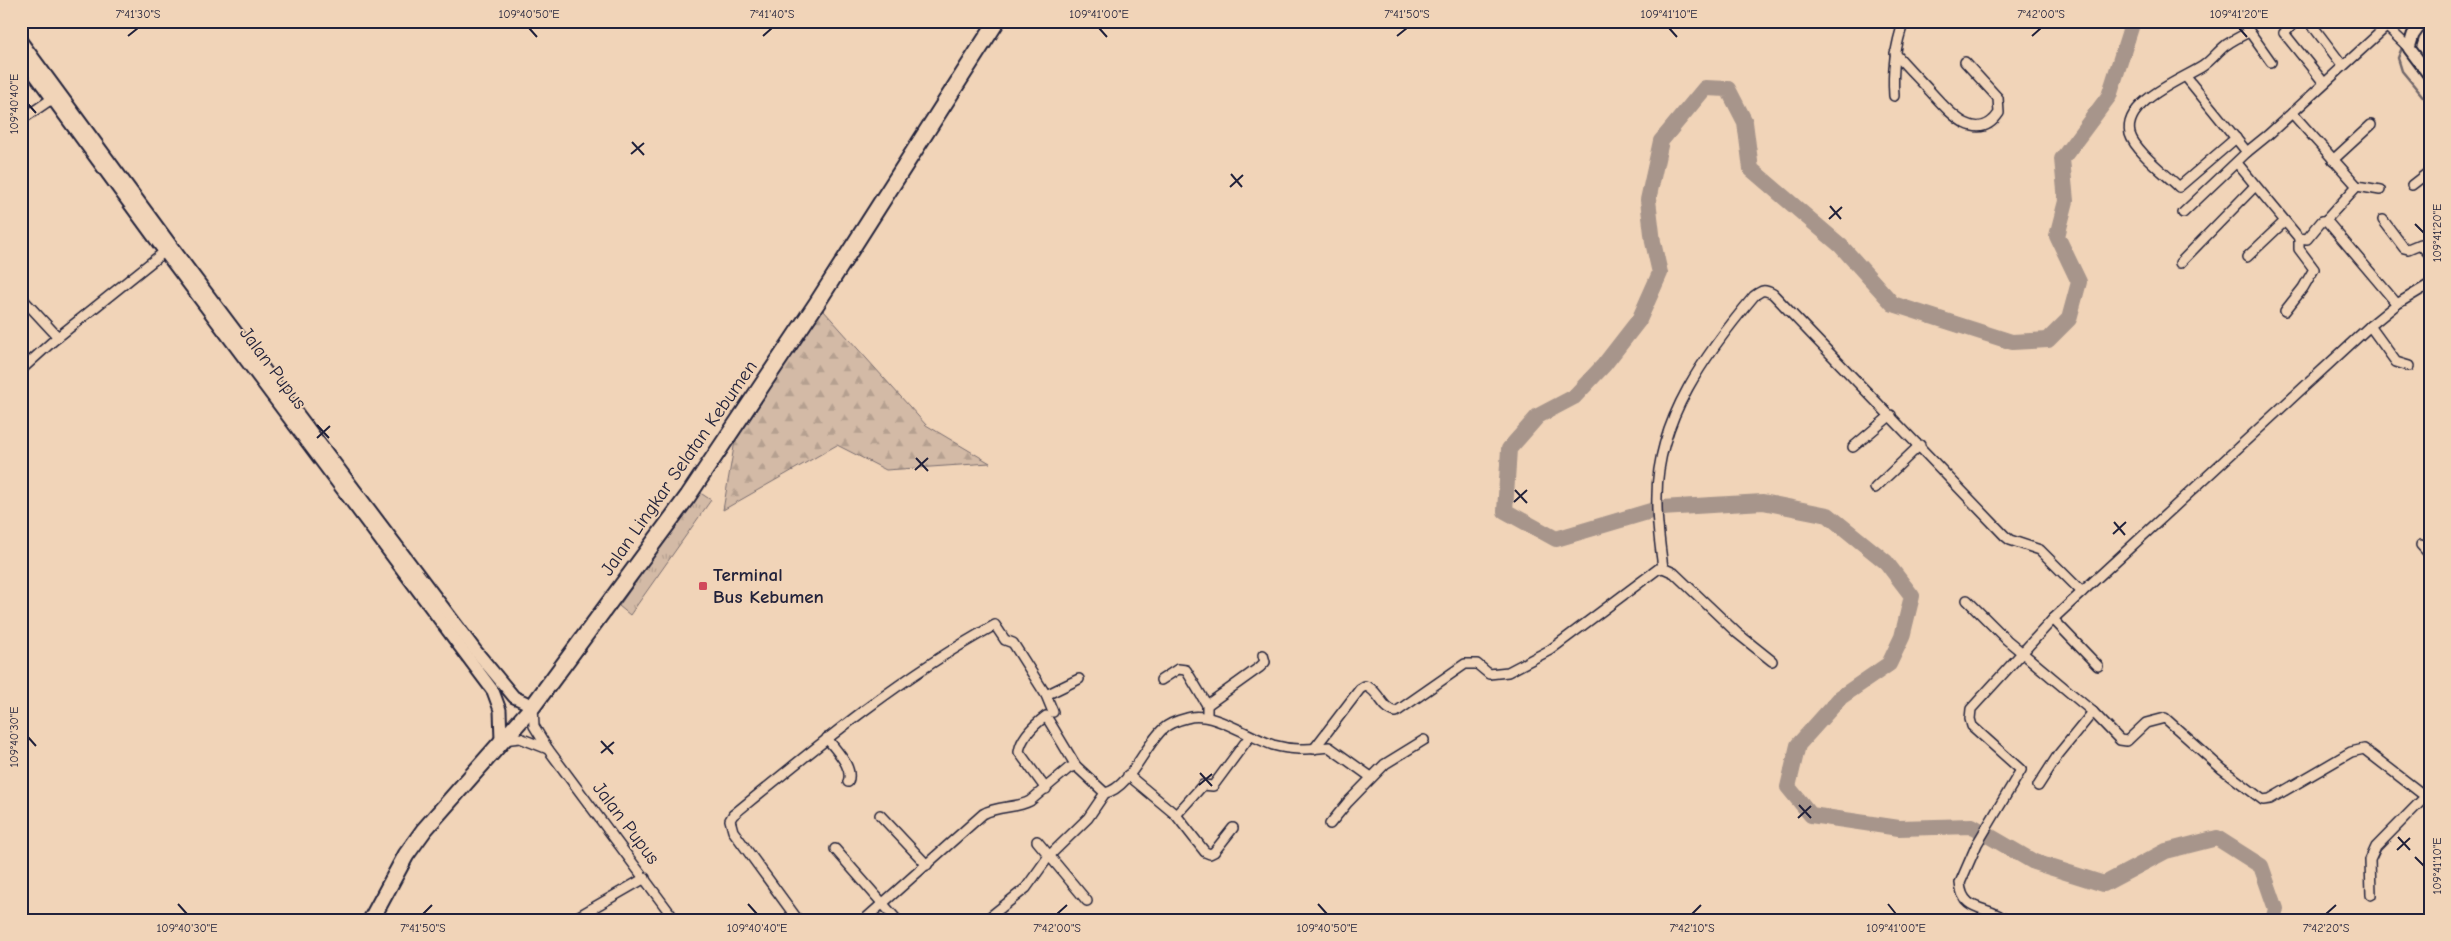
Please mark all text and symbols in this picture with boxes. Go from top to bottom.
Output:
text: 7°41'30"S [116,7,161,21]
text: 109°40'50"E [498,7,560,21]
text: 7°41'40"S [750,7,795,21]
text: 109°41'00"E [1069,7,1129,21]
text: 7°41'50"S [1384,7,1430,21]
text: 109°41'10"E [1641,7,1697,21]
text: 7°42'00"S [2017,7,2065,21]
text: 109°41'20"E [2210,7,2268,21]
text: 109°40'40"E [7,74,21,134]
text: 109°41'20"E [2430,204,2444,262]
street label: Jalan Pupus [235,323,311,414]
street label: Jalan Lingkar Selatan Kebumen [596,356,762,580]
place label: Terminal Bus Kebumen [713,564,824,608]
marker: Terminal Bus Kebumen [697,580,709,592]
text: 109°40'30"E [7,707,21,767]
street label: Jalan Pupus [588,778,664,869]
text: 109°41'10"E [2430,838,2444,894]
text: 109°40'30"E [157,921,217,935]
text: 7°41'50"S [400,921,446,935]
text: 109°40'40"E [727,921,787,935]
text: 7°42'00"S [1033,921,1081,935]
text: 109°40'50"E [1296,921,1358,935]
text: 7°42'10"S [1669,921,1715,935]
text: 109°41'00"E [1866,921,1926,935]
text: 7°42'20"S [2303,921,2350,935]

